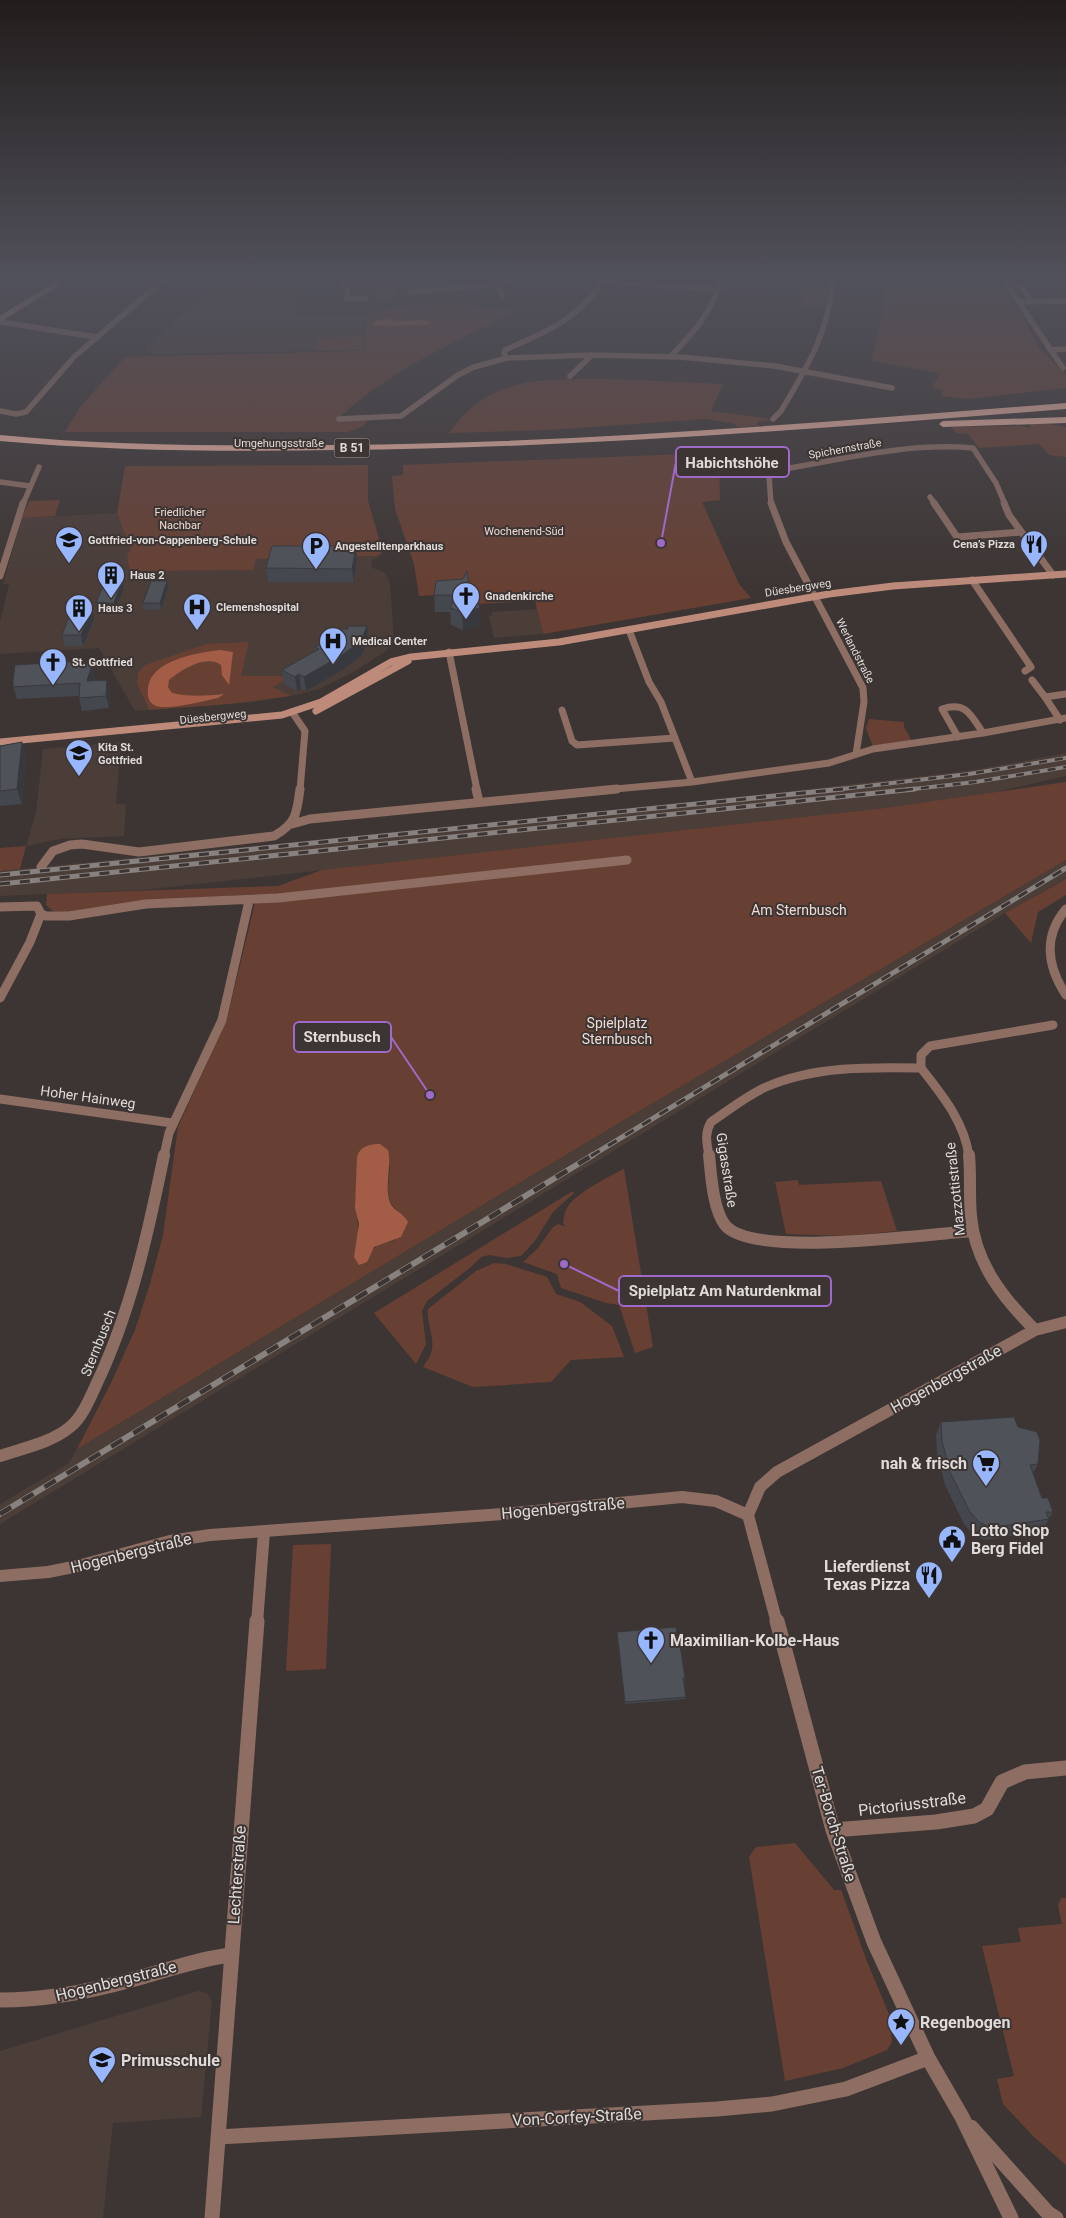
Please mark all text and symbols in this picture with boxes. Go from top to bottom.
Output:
street label: Spichernstraße [807,436,883,462]
street label: Umgehungsstraße [234,437,324,450]
road number: B 51 [334,438,370,458]
callout: Habichtshöhe [676,447,789,477]
text: Habichtshöhe [685,454,779,472]
park label: Friedlicher Nachbar [154,506,206,532]
school or university icon: Gottfried-von-Cappenberg-Schule [54,525,84,564]
park label: Wochenend-Süd [484,525,564,538]
restaurant icon: Cena’s Pizza [1019,529,1049,568]
parking icon: Angestelltenparkhaus [301,531,331,570]
place label: Gottfried-von-Cappenberg-Schule [88,534,257,547]
place label: Cena’s Pizza [953,538,1015,551]
place label: Angestelltenparkhaus [335,540,444,553]
building icon: Haus 2 [96,560,126,599]
place label: Haus 2 [130,569,165,582]
street label: Düesbergweg [764,576,832,600]
church icon: Gnadenkirche [451,581,481,620]
place label: Gnadenkirche [485,590,553,603]
hospital icon: Clemenshospital [182,592,212,631]
building icon: Haus 3 [64,593,94,632]
place label: Clemenshospital [216,601,299,614]
place label: Haus 3 [98,602,133,615]
street label: Werlandstraße [833,616,877,686]
hospital icon: Medical Center [318,626,348,665]
place label: Medical Center [352,635,427,648]
church icon: St. Gottfried [38,647,68,686]
place label: St. Gottfried [72,656,133,669]
street label: Düesbergweg [179,707,247,727]
school or university icon: Kita St. Gottfried [64,738,94,777]
place label: Kita St. Gottfried [98,741,142,767]
park label: Am Sternbusch [751,902,847,918]
park label: Spielplatz Sternbusch [582,1015,652,1047]
callout: Sternbusch [294,1022,391,1052]
text: Sternbusch [303,1028,381,1046]
street label: Hoher Hainweg [39,1082,137,1112]
street label: Gigasstraße [713,1132,741,1208]
street label: Mazzottistraße [942,1142,968,1236]
callout: Spielplatz Am Naturdenkmal [619,1276,831,1306]
text: Spielplatz Am Naturdenkmal [629,1282,821,1300]
street label: Sternbusch [77,1307,119,1379]
street label: Hogenbergstraße [887,1341,1005,1417]
supermarket icon: nah & frisch [971,1448,1001,1487]
place label: nah & frisch [881,1454,967,1473]
street label: Hogenbergstraße [500,1493,626,1523]
place label: Lotto Shop Berg Fidel [971,1521,1049,1558]
public building icon: Lotto Shop Berg Fidel [937,1524,967,1563]
street label: Hogenbergstraße [69,1529,193,1577]
place label: Lieferdienst Texas Pizza [824,1557,911,1594]
restaurant icon: Lieferdienst Texas Pizza [914,1560,944,1599]
church icon: Maximilian-Kolbe-Haus [636,1625,666,1664]
place label: Maximilian-Kolbe-Haus [670,1631,840,1650]
street label: Ter-Borch-Straße [807,1764,861,1884]
street label: Pictoriusstraße [857,1788,967,1820]
street label: Lechterstraße [224,1825,250,1925]
street label: Hogenbergstraße [54,1957,178,2005]
place icon: Regenbogen [886,2007,916,2046]
place label: Regenbogen [920,2013,1010,2032]
school or university icon: Primusschule [87,2045,117,2084]
place label: Primusschule [121,2051,220,2070]
street label: Von-Corfey-Straße [512,2104,642,2130]

